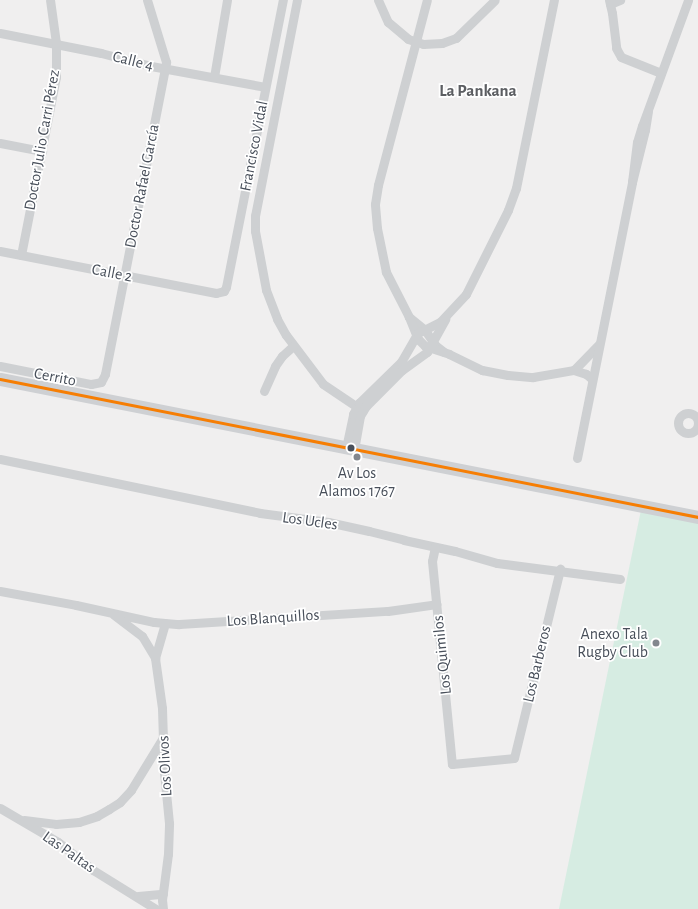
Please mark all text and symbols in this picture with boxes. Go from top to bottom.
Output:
street label: Calle 4 [111,47,155,75]
street label: Doctor Julio Carri Pérez [20,68,64,212]
district label: La Pankana [439,81,517,101]
street label: Francisco Vidal [236,99,272,193]
street label: Doctor Rafael García [121,122,163,250]
street label: Calle 2 [90,260,134,286]
street label: Cerrito [32,364,78,390]
unlabelled marker [346,443,356,453]
marker: Av Los Alamos 1767 [352,452,362,462]
place label: Av Los Alamos 1767 [319,463,395,501]
street label: Los Ucles [281,508,339,534]
street label: Los Blanquillos [226,605,320,631]
street label: Los Quimilos [428,614,456,696]
street label: Los Barberos [519,624,555,704]
place label: Anexo Tala Rugby Club [577,624,648,662]
marker: Anexo Tala Rugby Club [651,638,661,648]
street label: Los Olivos [154,735,176,797]
street label: Las Paltas [39,827,99,877]

